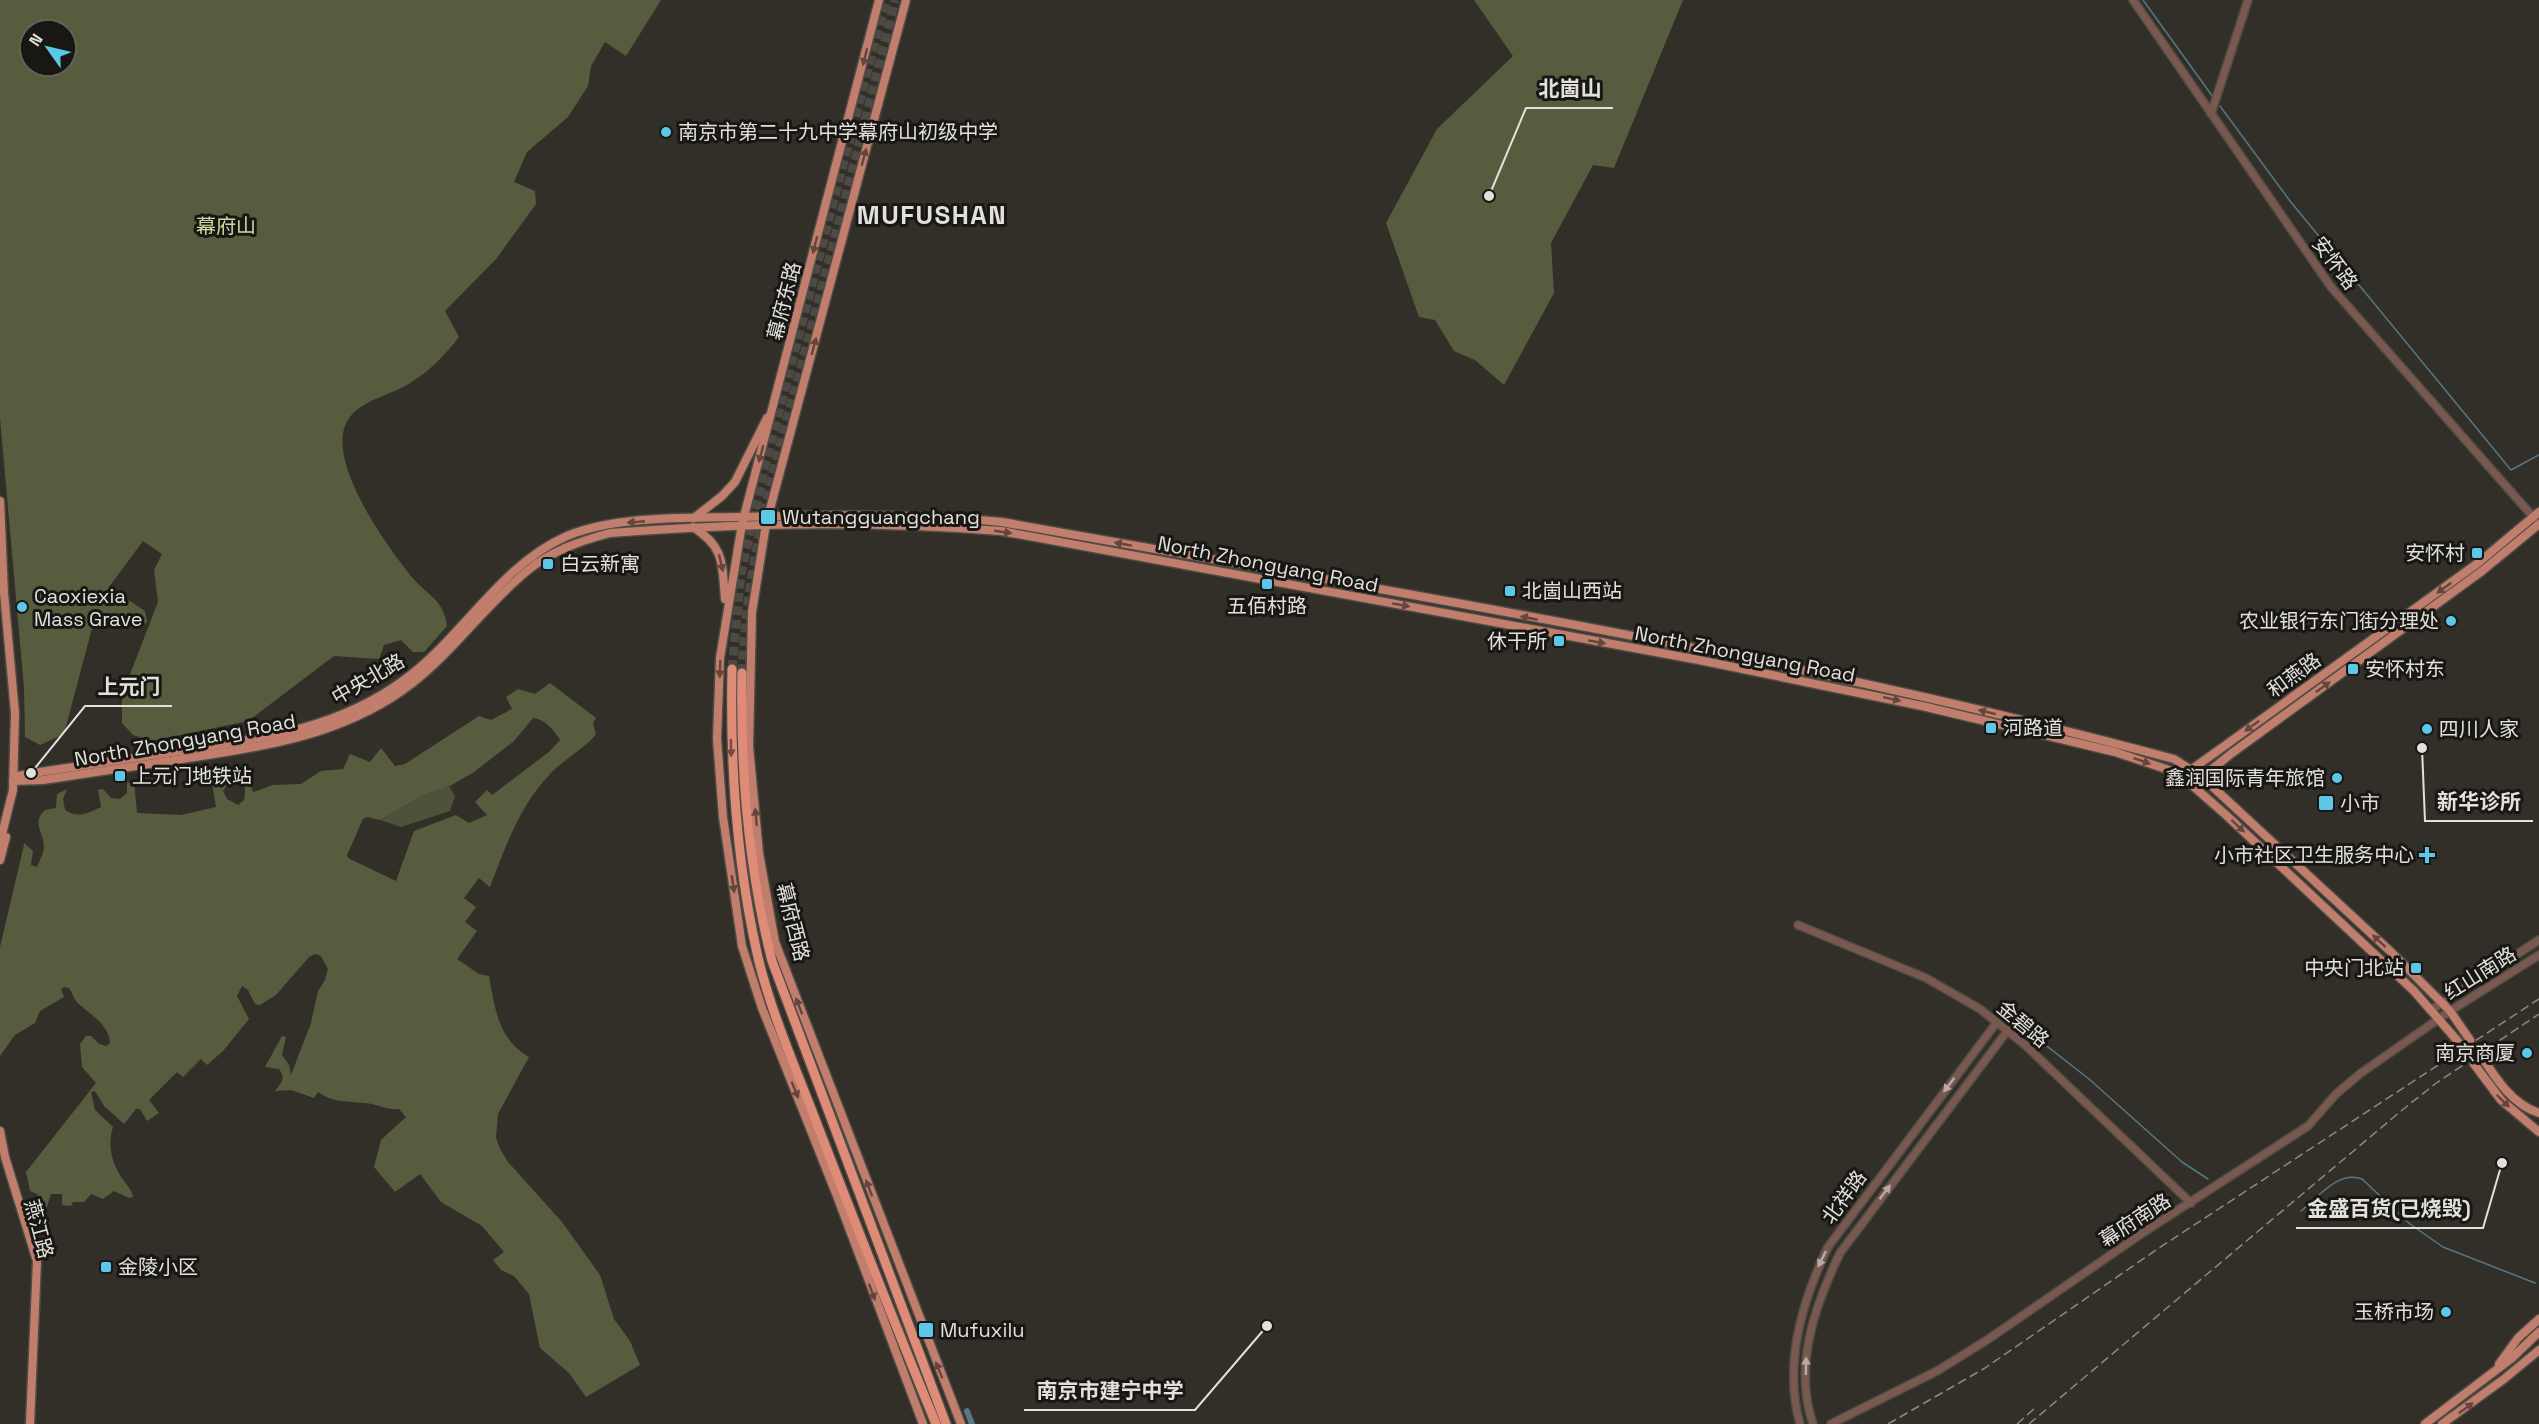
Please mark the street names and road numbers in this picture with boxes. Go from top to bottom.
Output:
street label: 安怀路 [2307,231,2363,295]
street label: 幕府东路 [762,259,806,343]
street label: North Zhongyang Road [1156,530,1380,598]
street label: North Zhongyang Road [1633,620,1857,688]
street label: 和燕路 [2262,647,2326,703]
street label: 中央北路 [327,648,409,710]
street label: North Zhongyang Road [72,708,298,772]
street label: 幕府西路 [771,880,815,964]
street label: 红山南路 [2439,941,2521,1005]
street label: 金碧路 [1992,995,2054,1053]
street label: 北祥路 [1816,1165,1872,1229]
street label: 幕府南路 [2094,1187,2176,1253]
street label: 燕江路 [19,1197,59,1261]

